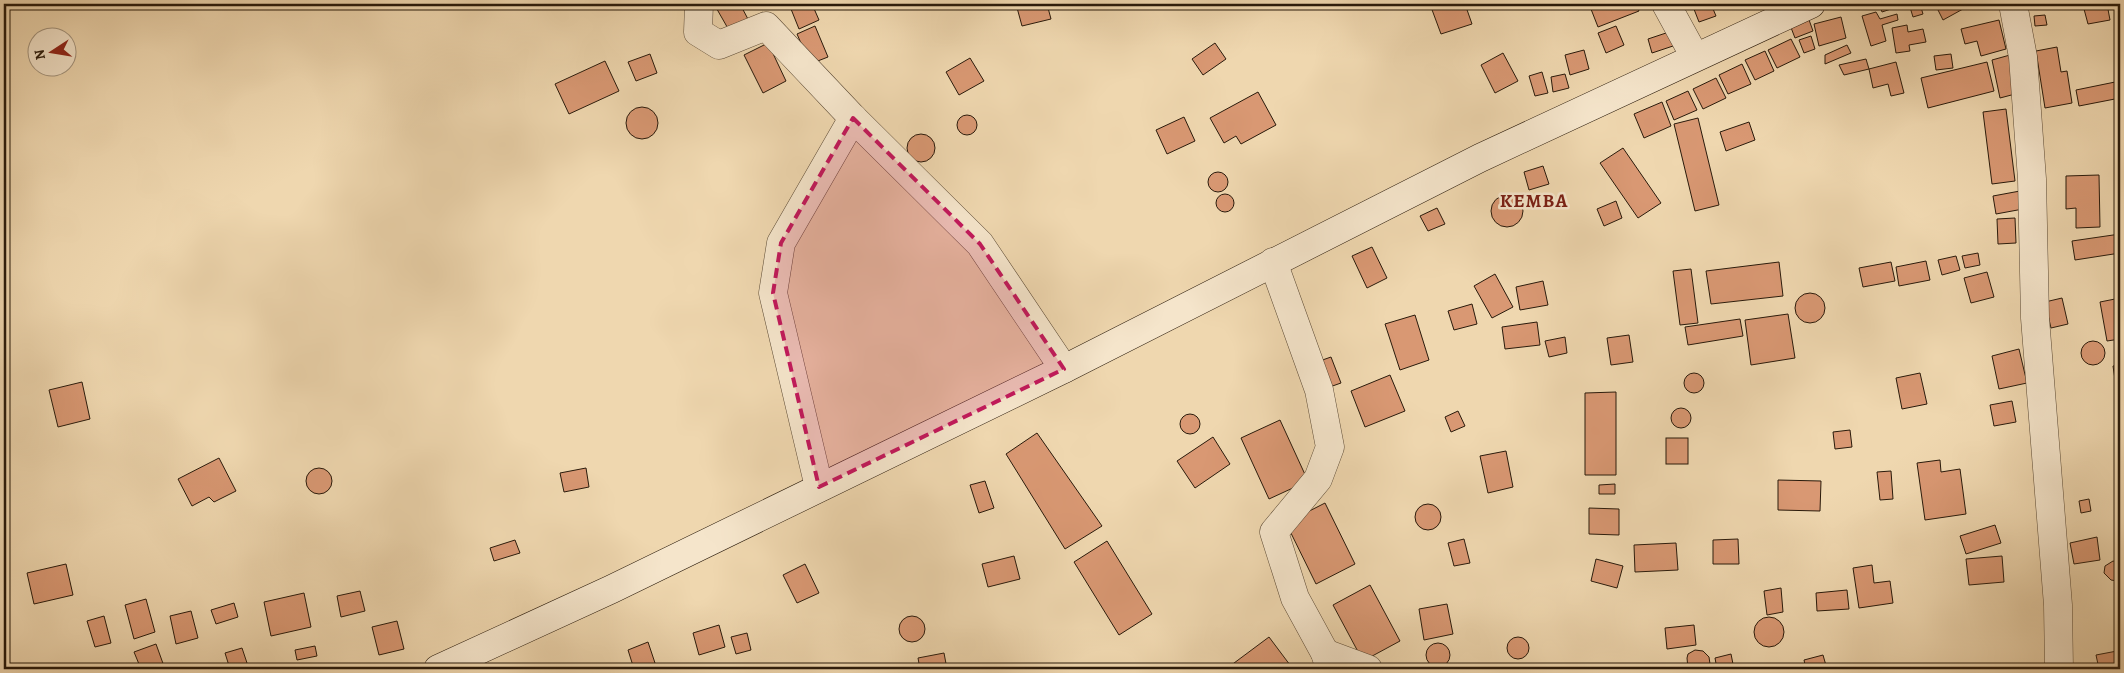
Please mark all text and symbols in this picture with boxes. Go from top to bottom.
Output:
north arrow [28,28,78,78]
text: N [29,48,50,62]
district label: KEMBA [1500,188,1568,214]

